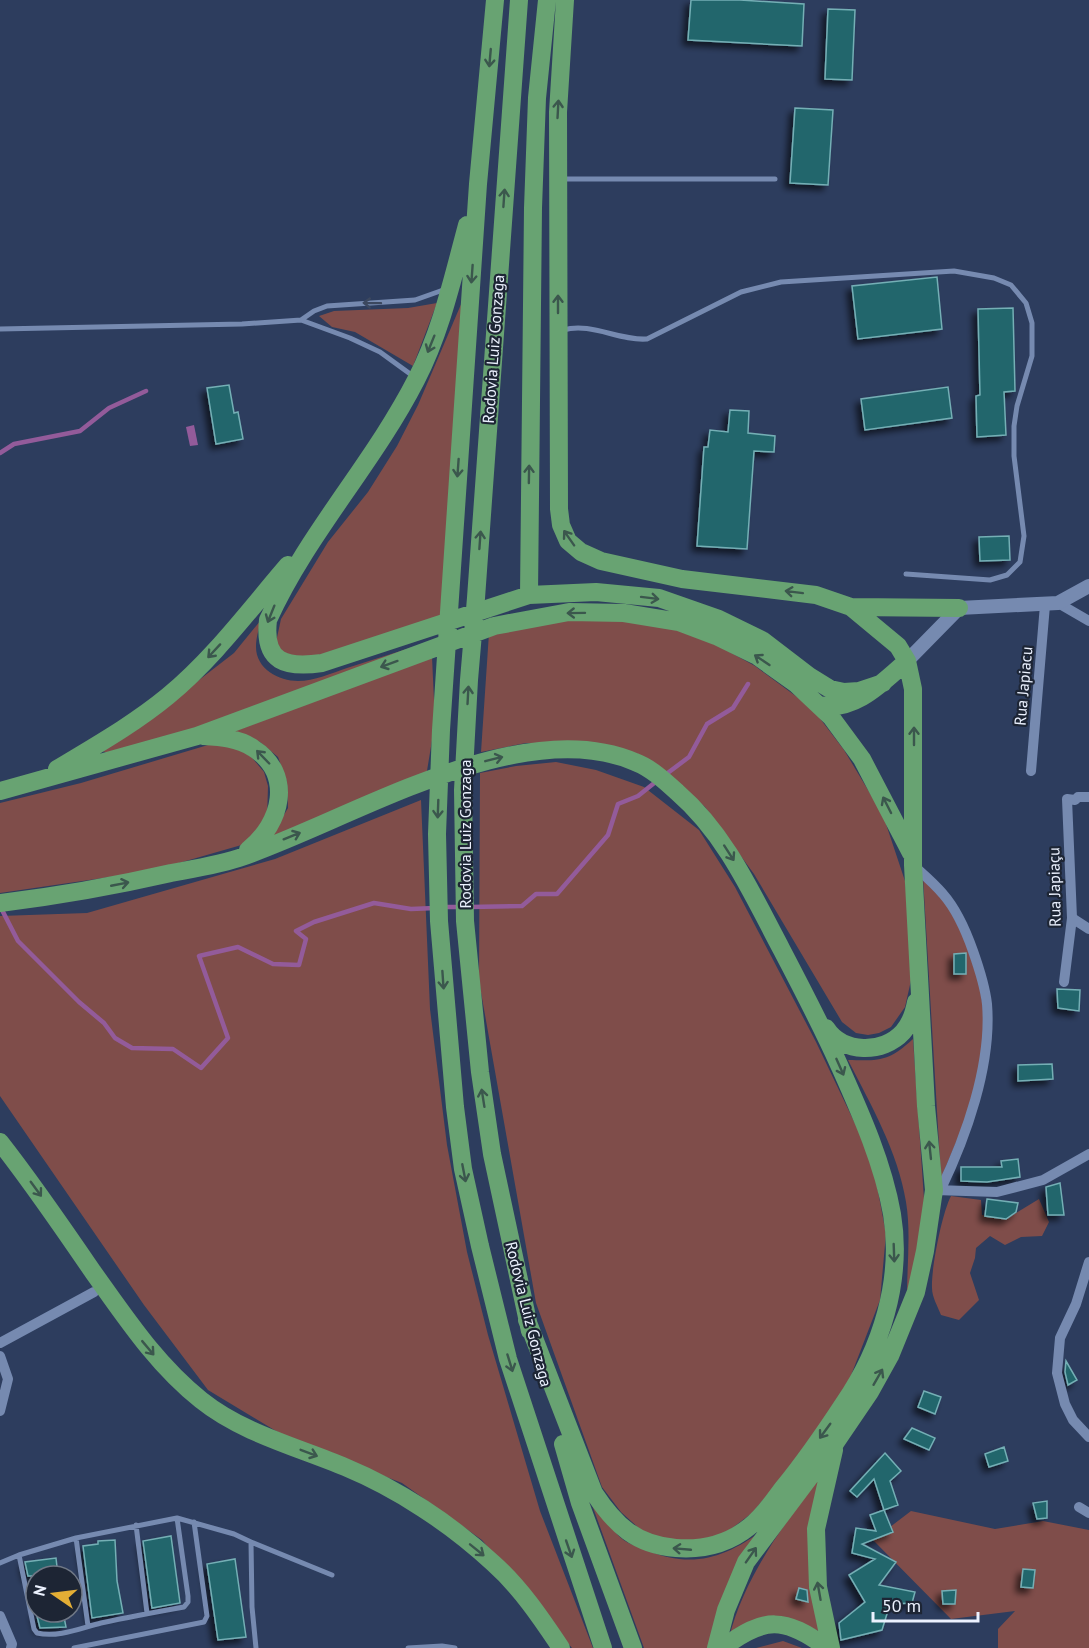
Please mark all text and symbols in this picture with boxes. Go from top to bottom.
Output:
one-way arrow [484,48,495,68]
one-way arrow [553,100,564,120]
one-way arrow [498,189,509,209]
one-way arrow [466,263,477,283]
street label: Rodovia Luiz Gonzaga [478,274,508,424]
one-way arrow [552,295,564,315]
one-way arrow [363,297,383,308]
one-way arrow [425,334,436,352]
one-way arrow [452,458,463,477]
one-way arrow [524,464,535,484]
one-way arrow [475,530,486,550]
one-way arrow [562,530,575,547]
one-way arrow [785,586,805,597]
one-way arrow [639,592,659,603]
one-way arrow [265,604,276,623]
one-way arrow [566,607,586,618]
one-way arrow [207,643,221,658]
street label: Rua Japiacu [1010,646,1036,726]
one-way arrow [753,653,770,666]
one-way arrow [380,659,399,670]
one-way arrow [463,685,474,705]
one-way arrow [908,727,920,747]
one-way arrow [255,750,270,765]
one-way arrow [484,753,503,765]
street label: Rodovia Luiz Gonzaga [455,759,475,909]
one-way arrow [881,797,892,815]
one-way arrow [433,798,444,818]
one-way arrow [282,830,300,841]
one-way arrow [723,845,736,862]
street label: Rua Japiaçu [1043,847,1065,927]
one-way arrow [110,878,129,889]
one-way arrow [438,969,449,989]
one-way arrow [835,1058,847,1076]
one-way arrow [478,1088,489,1108]
one-way arrow [924,1141,935,1161]
one-way arrow [459,1163,470,1183]
one-way arrow [30,1180,42,1196]
street label: Rodovia Luiz Gonzaga [501,1239,557,1389]
one-way arrow [889,1243,900,1262]
one-way arrow [141,1340,154,1356]
one-way arrow [505,1353,516,1372]
one-way arrow [873,1369,885,1386]
one-way arrow [819,1423,831,1439]
one-way arrow [299,1448,317,1459]
one-way arrow [565,1539,576,1558]
one-way arrow [469,1543,485,1556]
one-way arrow [672,1543,692,1554]
one-way arrow [745,1547,757,1563]
north arrow [24,1564,84,1624]
one-way arrow [813,1581,824,1601]
text: N [28,1583,50,1598]
scale bar [873,1585,978,1623]
text: 50 m [882,1594,921,1617]

